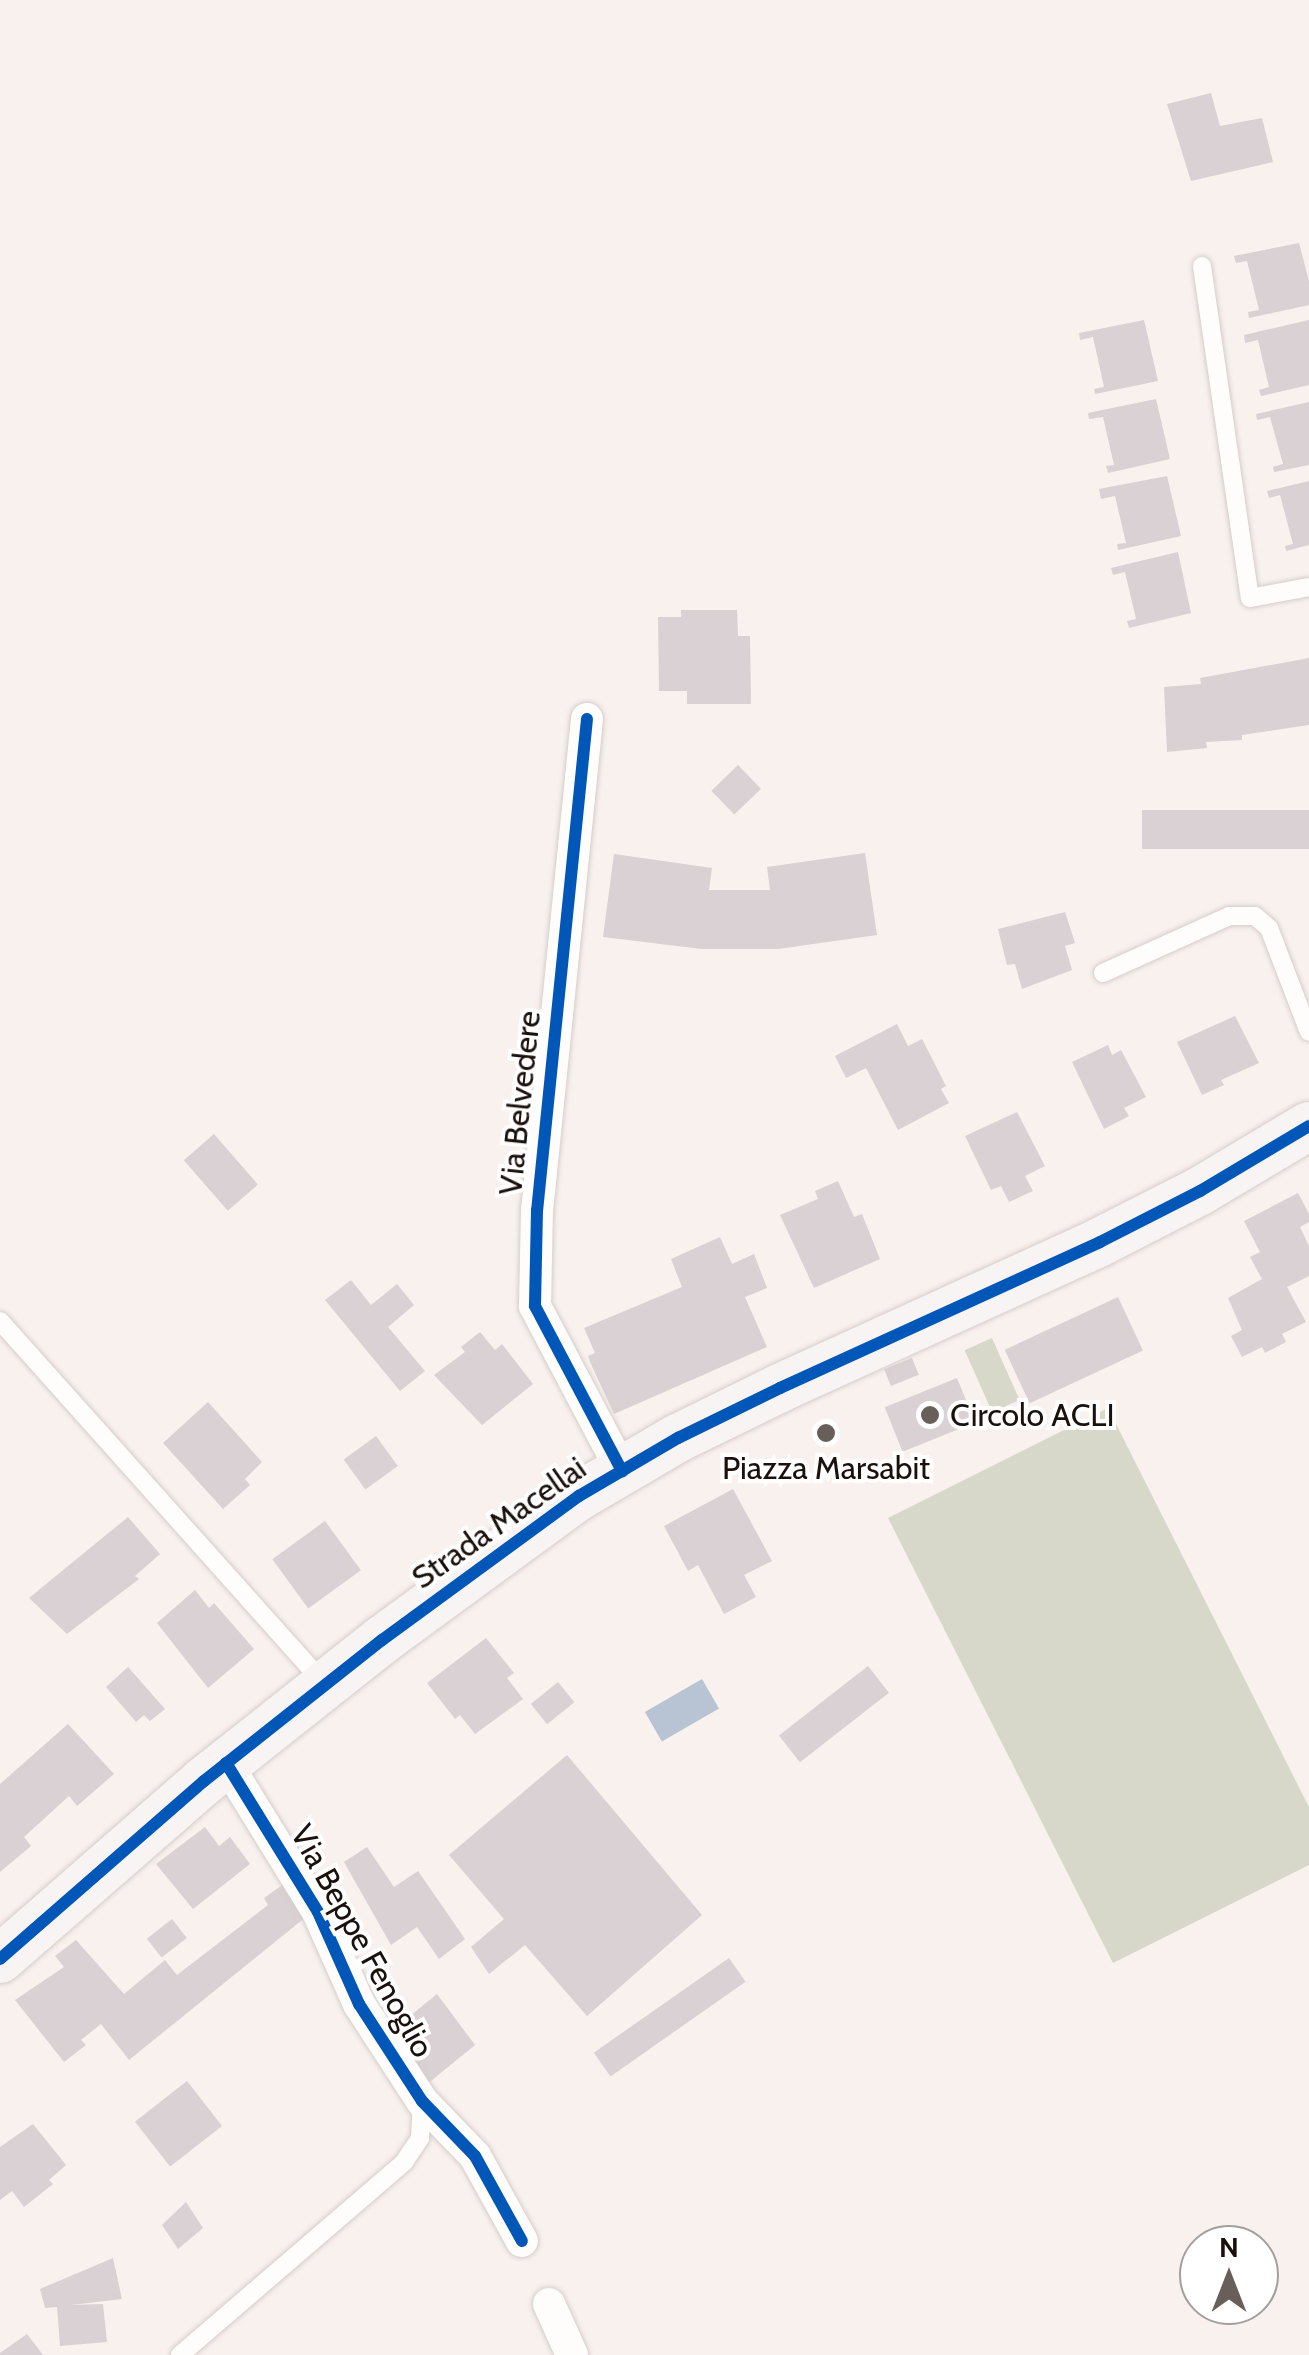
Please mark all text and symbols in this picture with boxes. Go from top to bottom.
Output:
street label: Via Belvedere [491,1009,549,1197]
place label: Circolo ACLI [950,1396,1115,1434]
marker: Circolo ACLI [919,1404,941,1426]
marker: Piazza Marsabit [815,1422,837,1444]
street label: Strada Macellai [405,1449,593,1597]
place label: Piazza Marsabit [722,1449,930,1487]
street label: Via Beppe Fenoglio [282,1818,442,2064]
north arrow [1179,2225,1279,2325]
text: N [1219,2230,1239,2264]

